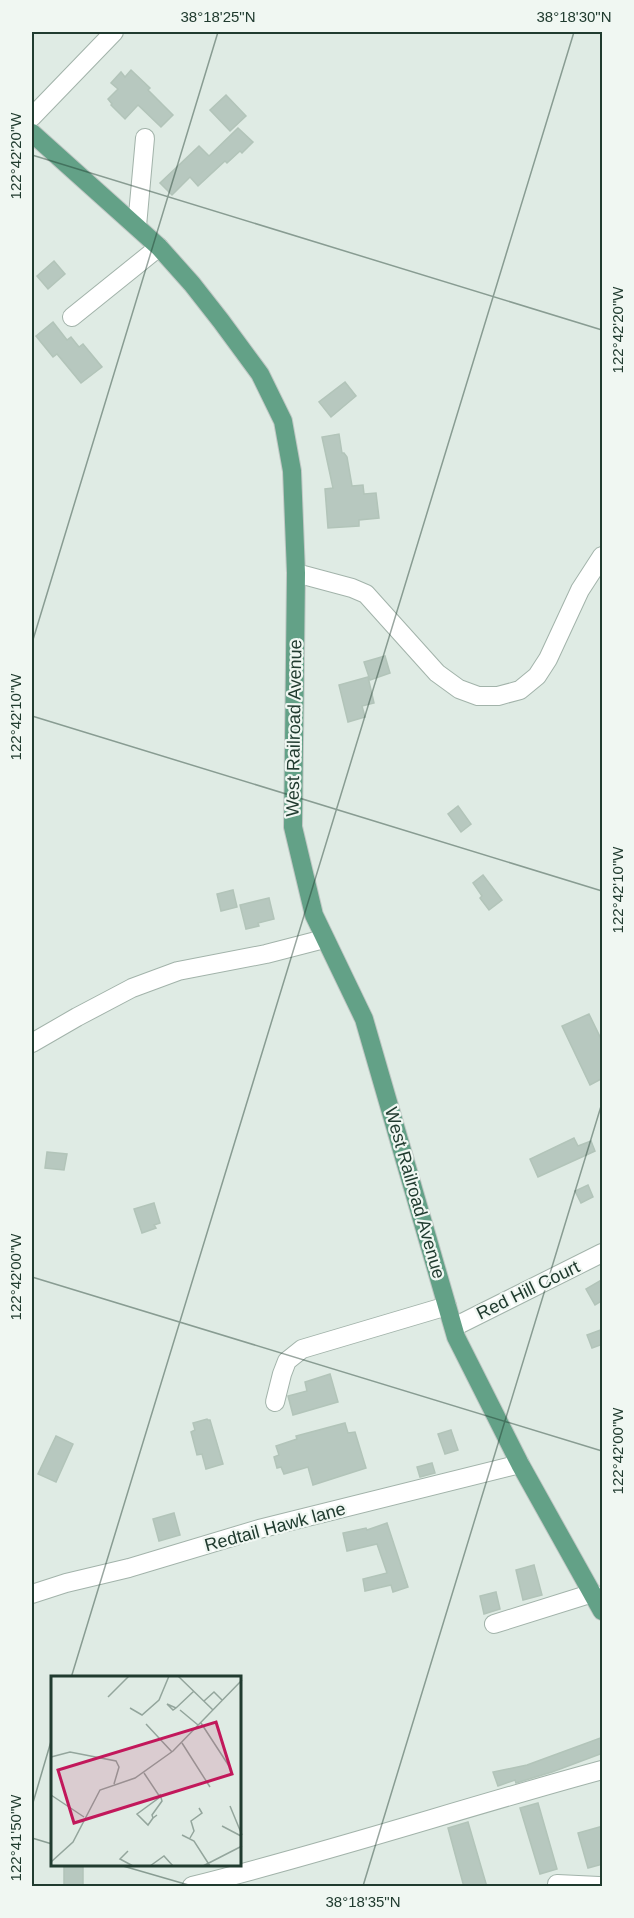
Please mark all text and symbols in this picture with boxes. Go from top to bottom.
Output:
text: 38°18'25"N [180,8,256,25]
text: 38°18'30"N [536,8,612,25]
text: 122°42'20"W [7,112,24,199]
text: 122°42'20"W [609,286,626,373]
street label: West Railroad Avenue [282,639,306,817]
text: 122°42'10"W [7,673,24,760]
text: 122°42'10"W [609,846,626,933]
street label: West Railroad Avenue [381,1105,449,1281]
text: 122°42'00"W [7,1233,24,1320]
street label: Red Hill Court [473,1256,583,1324]
text: 122°42'00"W [609,1407,626,1494]
street label: Redtail Hawk lane [202,1499,348,1555]
inset map [51,1676,242,1867]
text: 122°41'50"W [7,1794,24,1881]
text: 38°18'35"N [325,1893,401,1910]

